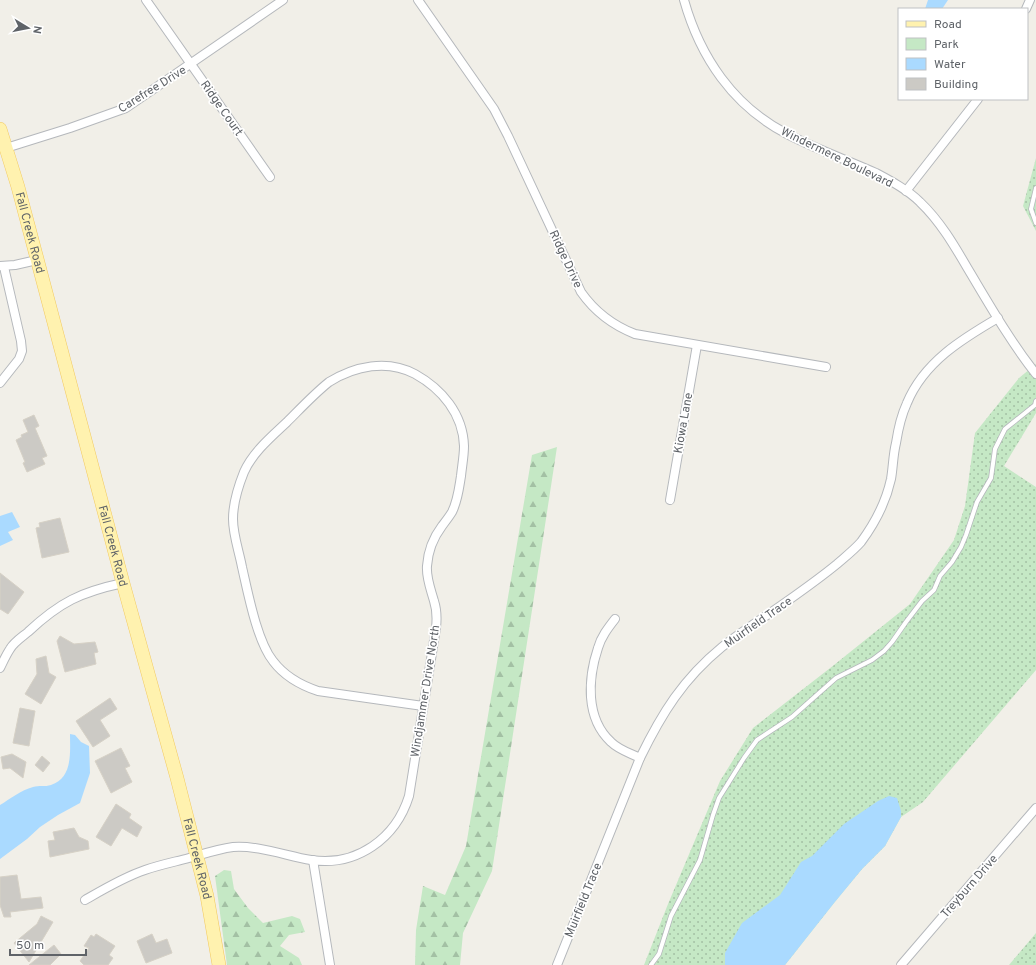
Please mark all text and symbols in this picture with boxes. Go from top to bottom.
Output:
north arrow [8,8,48,48]
legend [898,8,1028,100]
text: Road [934,17,962,33]
text: N [29,24,44,35]
text: Park [934,37,959,53]
text: Water [934,57,966,73]
street label: Carefree Drive [115,63,190,117]
text: Building [934,77,978,93]
street label: Ridge Court [196,78,246,140]
street label: Windermere Boulevard [778,124,895,192]
street label: Fall Creek Road [11,191,48,275]
street label: Ridge Drive [545,228,585,291]
street label: Kiowa Lane [671,391,697,455]
street label: Fall Creek Road [94,504,131,589]
street label: Muirfield Trace [721,594,796,652]
street label: Windjammer Drive North [408,624,444,758]
street label: Fall Creek Road [178,816,215,901]
street label: Treyburn Drive [938,852,1002,922]
street label: Muirfield Trace [562,861,606,940]
scale bar [10,931,86,957]
text: 50 m [16,938,44,954]

